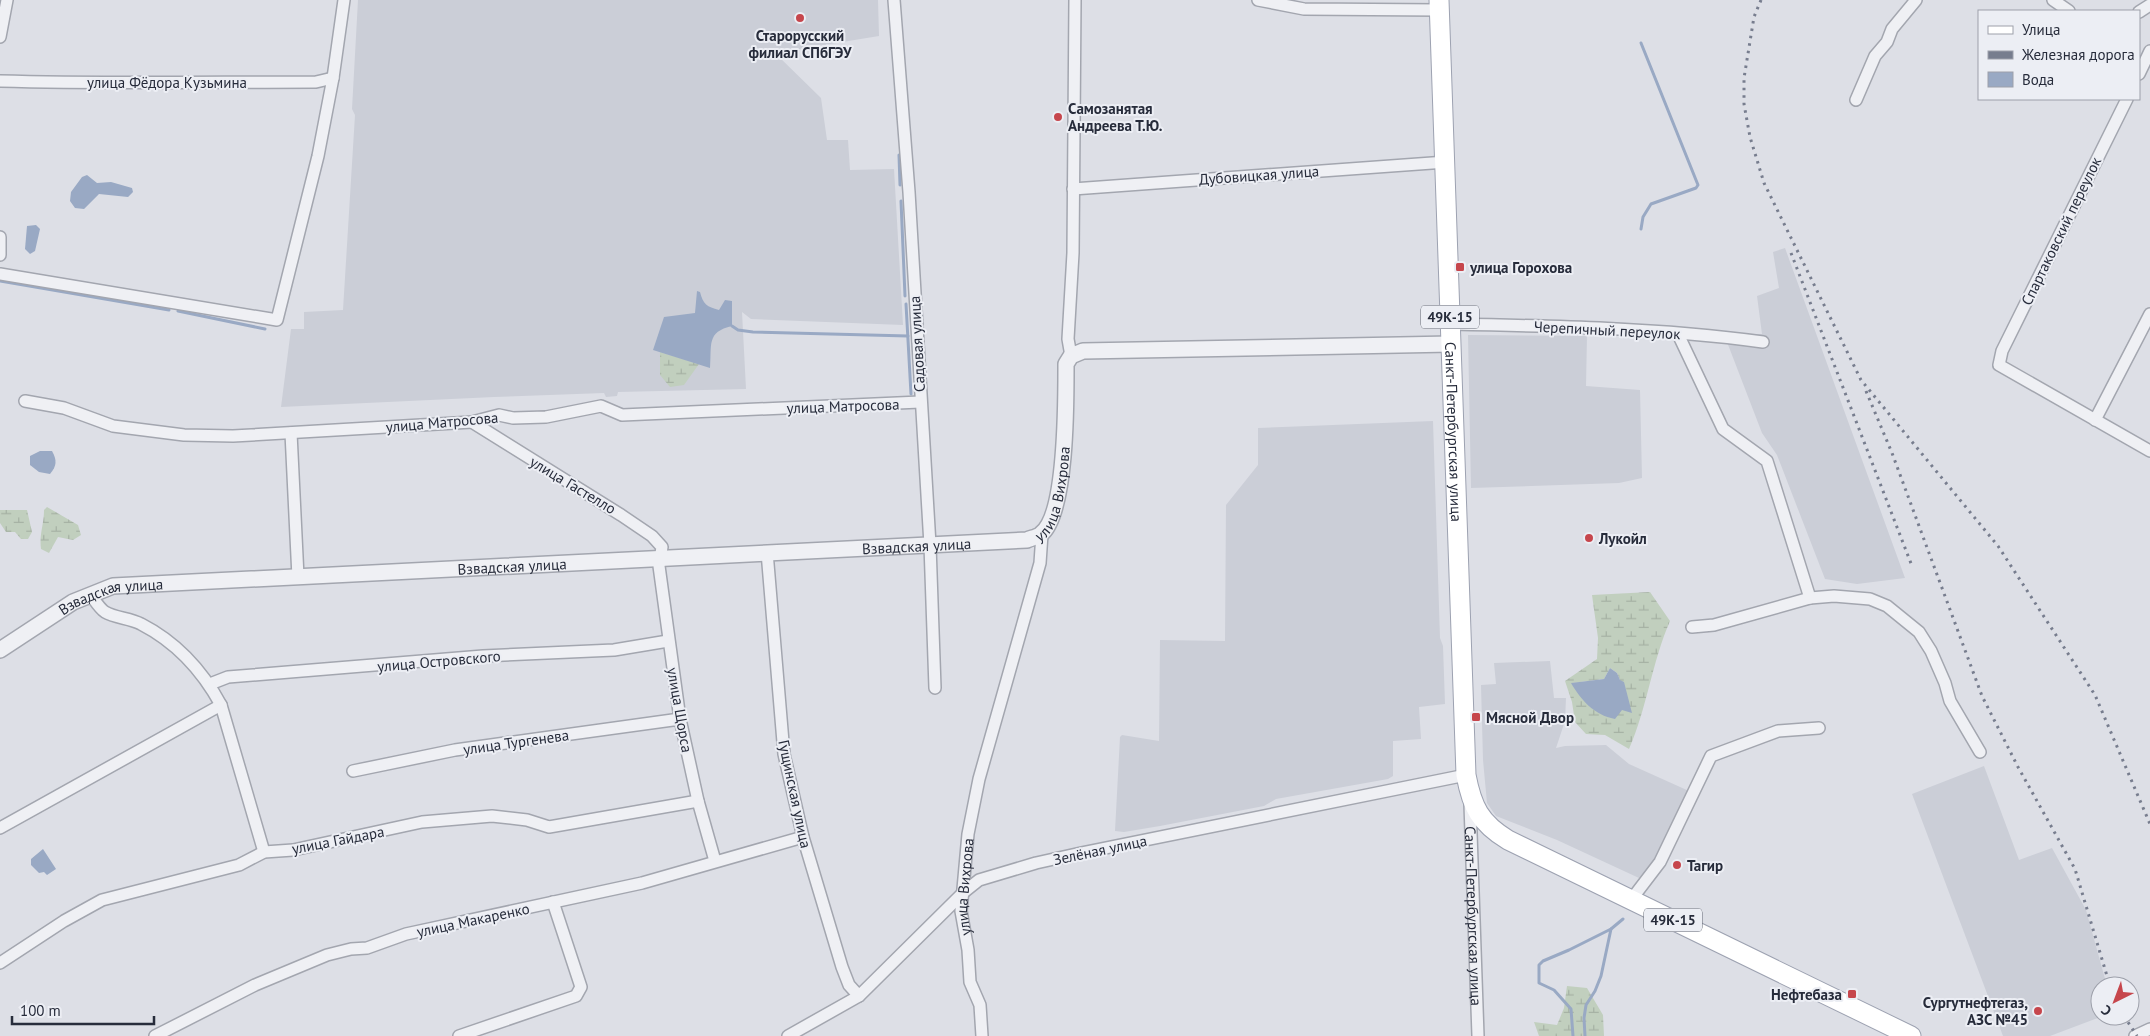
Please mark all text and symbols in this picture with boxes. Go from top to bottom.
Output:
legend [1978,10,2140,100]
marker: Старорусский филиал СПбГЭУ [794,12,806,24]
text: Улица [2022,20,2060,39]
place label: Старорусский филиал СПбГЭУ [749,26,852,62]
text: Железная дорога [2021,45,2135,64]
text: Вода [2022,70,2054,89]
street label: улица Фёдора Кузьмина [87,73,247,92]
place label: Самозанятая Андреева Т.Ю. [1068,99,1163,135]
marker: Самозанятая Андреева Т.Ю. [1052,111,1064,123]
street label: Спартаковский переулок [2017,153,2106,308]
street label: Дубовицкая улица [1198,161,1320,189]
place label: улица Горохова [1469,258,1572,277]
marker: улица Горохова [1454,261,1466,273]
street label: Садовая улица [905,295,929,393]
road number: 49К-15 [1421,306,1479,328]
street label: Черепичный переулок [1533,317,1682,343]
street label: Санкт-Петербургская улица [1441,341,1467,522]
street label: улица Матросова [786,395,900,417]
street label: улица Матросова [385,408,499,436]
street label: улица Вихрова [1031,446,1073,545]
street label: улица Гастелло [526,452,620,518]
place label: Лукойл [1598,529,1647,548]
marker: Лукойл [1583,532,1595,544]
street label: Взвадская улица [862,533,972,558]
street label: Взвадская улица [457,554,567,578]
street label: Взвадская улица [54,574,164,619]
street label: улица Островского [377,646,501,676]
street label: улица Щорса [663,666,697,754]
place label: Мясной Двор [1486,708,1574,727]
marker: Мясной Двор [1470,711,1482,723]
street label: улица Тургенева [462,725,570,759]
street label: Гущинская улица [774,738,816,850]
street label: улица Гайдара [290,822,386,858]
street label: Санкт-Петербургская улица [1461,826,1486,1006]
street label: Зелёная улица [1051,831,1149,869]
street label: улица Вихрова [951,837,977,937]
place label: Тагир [1687,856,1723,875]
marker: Тагир [1671,859,1683,871]
street label: улица Макаренко [415,899,531,941]
road number: 49К-15 [1644,908,1702,932]
north arrow [2090,976,2140,1026]
place label: Нефтебаза [1771,985,1842,1004]
marker: Нефтебаза [1846,988,1858,1000]
place label: Сургутнефтегаз, АЗС №45 [1923,993,2028,1029]
scale bar [12,994,155,1026]
text: 100 m [20,1001,61,1020]
text: С [2097,1001,2115,1020]
marker: Сургутнефтегаз, АЗС №45 [2032,1005,2044,1017]

